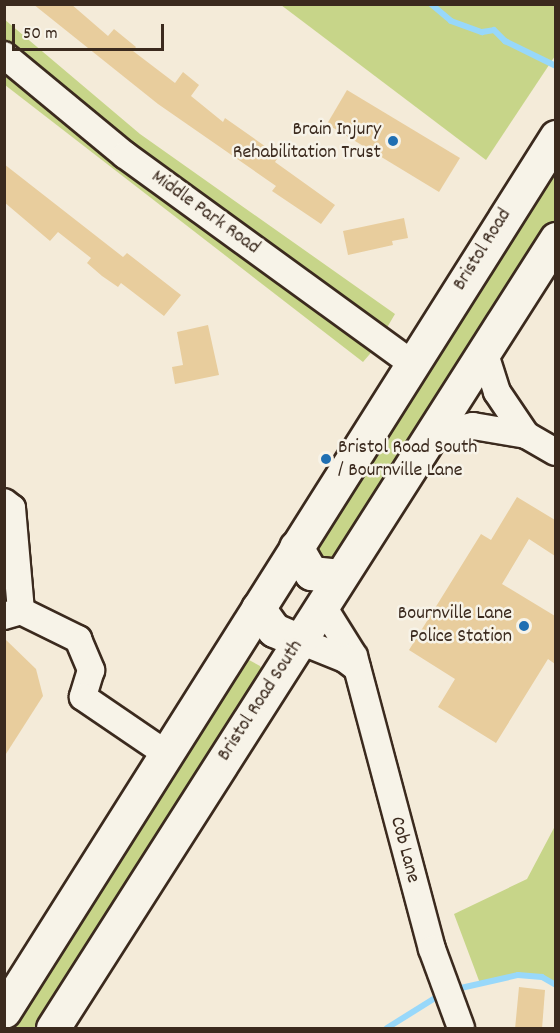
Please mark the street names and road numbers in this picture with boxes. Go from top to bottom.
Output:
street label: Middle Park Road [146,166,264,260]
street label: Bristol Road [448,205,518,295]
street label: Bristol Road South [213,636,309,766]
street label: Cob Lane [384,814,424,886]

